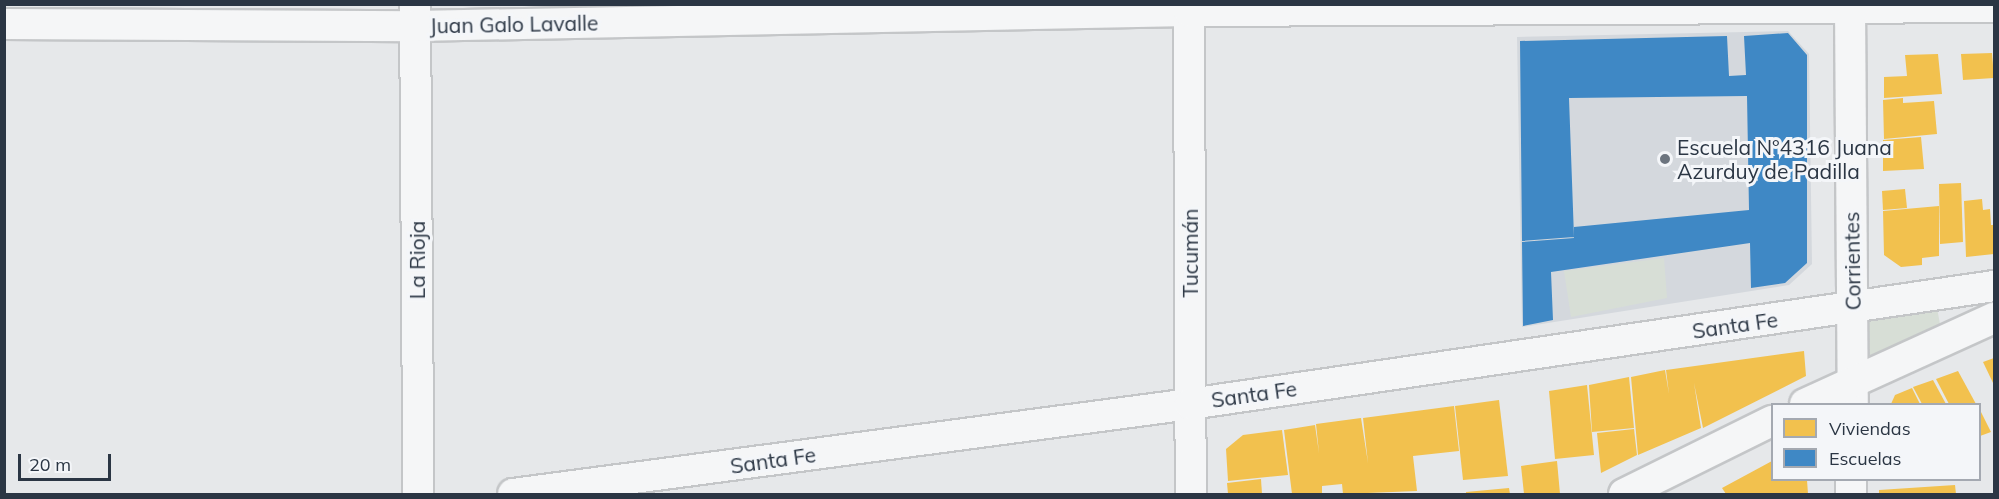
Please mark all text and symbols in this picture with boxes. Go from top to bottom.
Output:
street label: Juan Galo Lavalle [429,10,599,38]
place label: Escuela Nº4316 Juana Azurduy de Padilla [1677,134,1892,184]
marker: Escuela Nº4316 Juana Azurduy de Padilla [1658,152,1672,166]
street label: Tucumán [1177,208,1203,298]
street label: Corrientes [1839,211,1865,311]
street label: La Rioja [404,221,430,299]
street label: Santa Fe [1691,307,1779,343]
street label: Santa Fe [1210,376,1298,412]
legend [1771,403,1981,481]
text: Viviendas [1829,417,1911,440]
scale bar [21,442,114,480]
street label: Santa Fe [729,442,817,478]
text: Escuelas [1829,447,1901,470]
text: 20 m [29,453,71,476]

